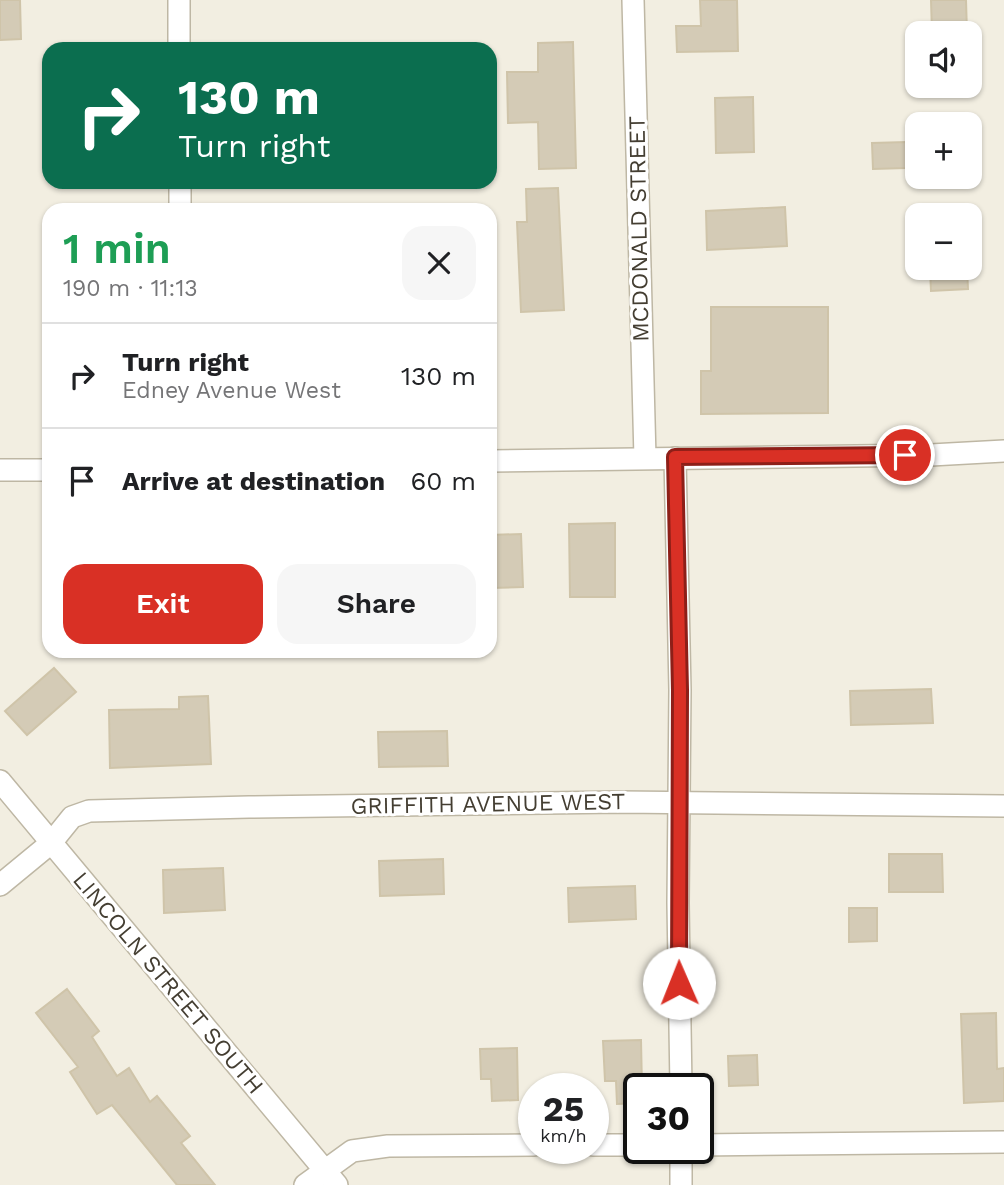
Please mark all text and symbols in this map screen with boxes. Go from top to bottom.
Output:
map controls [905,21,982,280]
button: sound [905,21,982,98]
text: 130 m [178,68,320,126]
icon: right [63,70,154,161]
button: + [905,112,982,189]
street label: MCDONALD STREET [624,116,654,342]
text: Turn right [178,127,330,165]
button: − [905,203,982,280]
text: 1 min [63,224,171,273]
button: close [402,226,476,300]
text: 190 m · 11:13 [63,275,198,302]
text: Turn right [122,347,249,377]
icon: right [63,357,101,395]
text: 130 m [401,361,476,391]
text: Edney Avenue West [122,377,341,404]
pin [875,425,935,485]
icon: arrive [886,436,924,474]
icon: arrive [63,462,101,500]
text: Arrive at destination [122,466,385,496]
text: 60 m [410,466,476,496]
button: Exit [63,564,263,644]
button: Share [277,564,476,644]
street label: GRIFFITH AVENUE WEST [351,788,626,820]
street label: LINCOLN STREET SOUTH [67,866,269,1100]
position arrow [642,946,716,1020]
speed limit sign: 30 [623,1073,714,1164]
text: 25 [543,1088,584,1130]
text: km/h [540,1125,587,1146]

